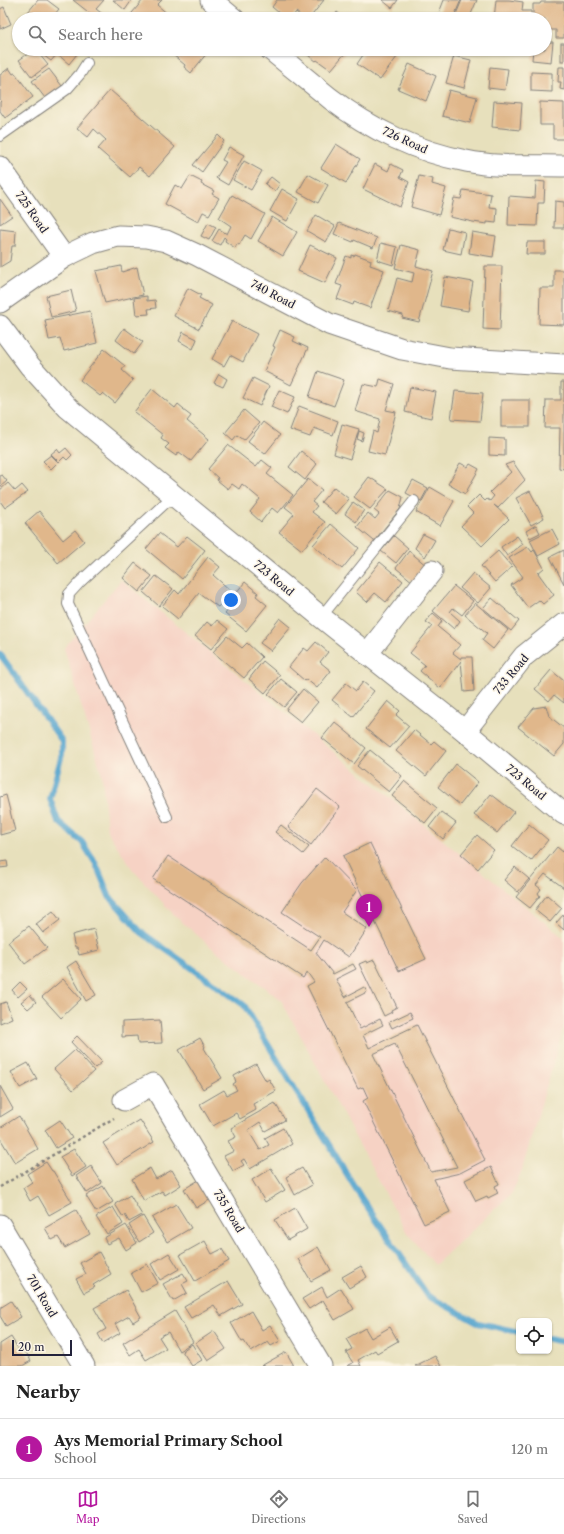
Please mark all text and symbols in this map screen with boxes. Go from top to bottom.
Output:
search box [12,12,552,56]
icon: search [26,23,48,45]
text: Search here [58,25,143,44]
street label: 726 Road [380,123,430,157]
street label: 725 Road [13,188,52,236]
street label: 740 Road [248,276,298,312]
street label: 723 Road [251,557,297,599]
your location [221,590,241,610]
street label: 733 Road [490,651,532,697]
street label: 723 Road [503,761,549,803]
pin: 1 [356,894,382,927]
street label: 735 Road [211,1187,247,1235]
street label: 701 Road [24,1272,60,1320]
map controls [516,1318,552,1354]
button: locate [516,1318,552,1354]
scale bar [12,1338,72,1357]
text: 20 m [18,1340,44,1354]
text: Nearby [16,1382,80,1402]
text: Ays Memorial Primary School [54,1431,283,1450]
text: 1 [26,1441,32,1457]
text: 120 m [511,1441,548,1457]
text: School [54,1450,97,1466]
tab: Map [76,1488,100,1526]
tab: Directions [251,1488,306,1526]
tab: Saved [458,1488,488,1526]

